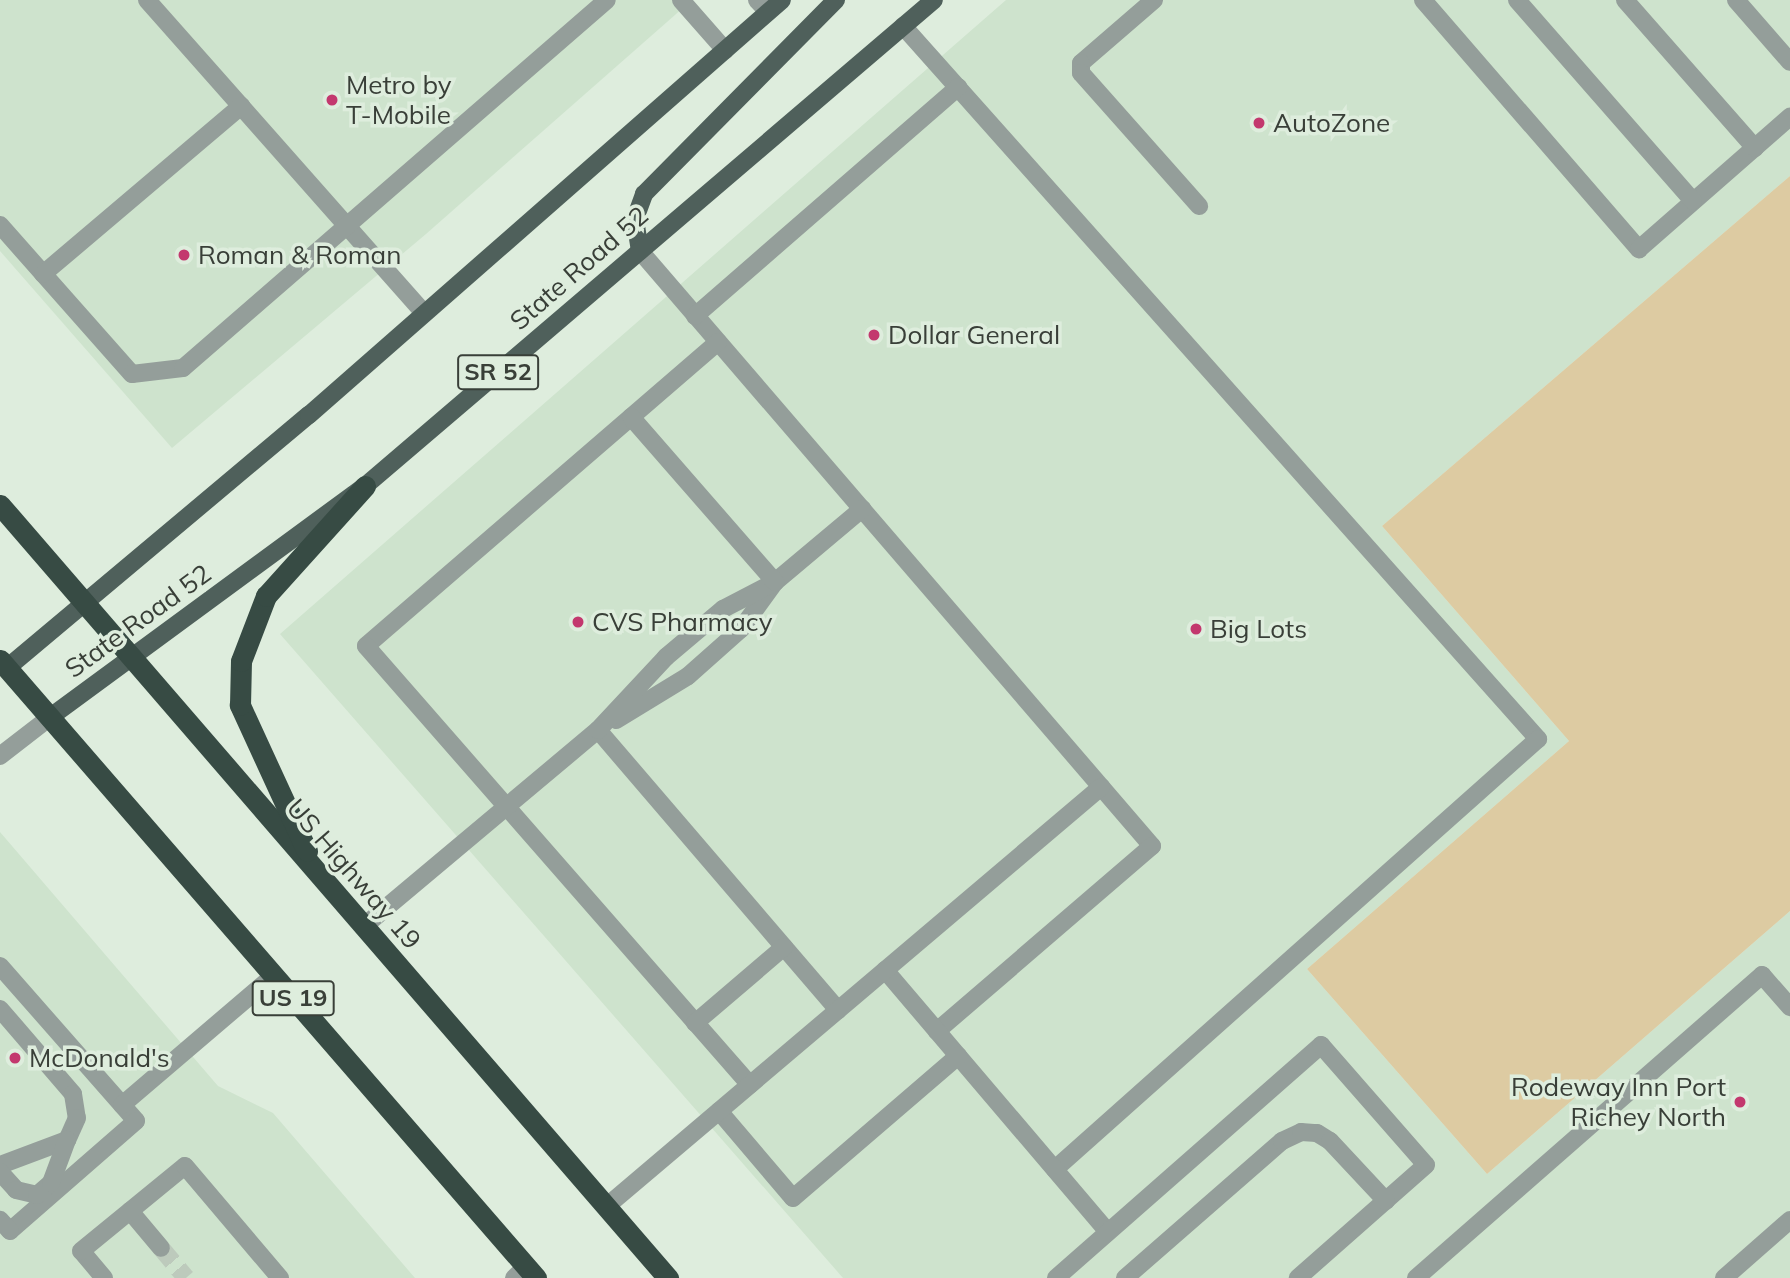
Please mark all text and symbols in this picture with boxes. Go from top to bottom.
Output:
place label: Metro by T-Mobile [346,69,452,130]
marker: Metro by T-Mobile [324,92,340,108]
place label: AutoZone [1273,107,1390,139]
marker: AutoZone [1251,115,1267,131]
street label: State Road 52 [504,200,654,336]
place label: Roman & Roman [198,239,401,271]
marker: Roman & Roman [176,247,192,263]
place label: Dollar General [888,319,1060,351]
marker: Dollar General [866,327,882,343]
road number: SR 52 [456,352,540,393]
street label: State Road 52 [59,558,217,684]
place label: CVS Pharmacy [592,606,773,638]
place label: Big Lots [1210,613,1307,645]
marker: CVS Pharmacy [570,614,586,630]
marker: Big Lots [1188,621,1204,637]
street label: US Highway 19 [280,793,428,955]
road number: US 19 [251,978,335,1018]
place label: McDonald's [29,1042,170,1074]
marker: McDonald's [7,1050,23,1066]
place label: Rodeway Inn Port Richey North [1511,1071,1726,1132]
marker: Rodeway Inn Port Richey North [1732,1094,1748,1110]

